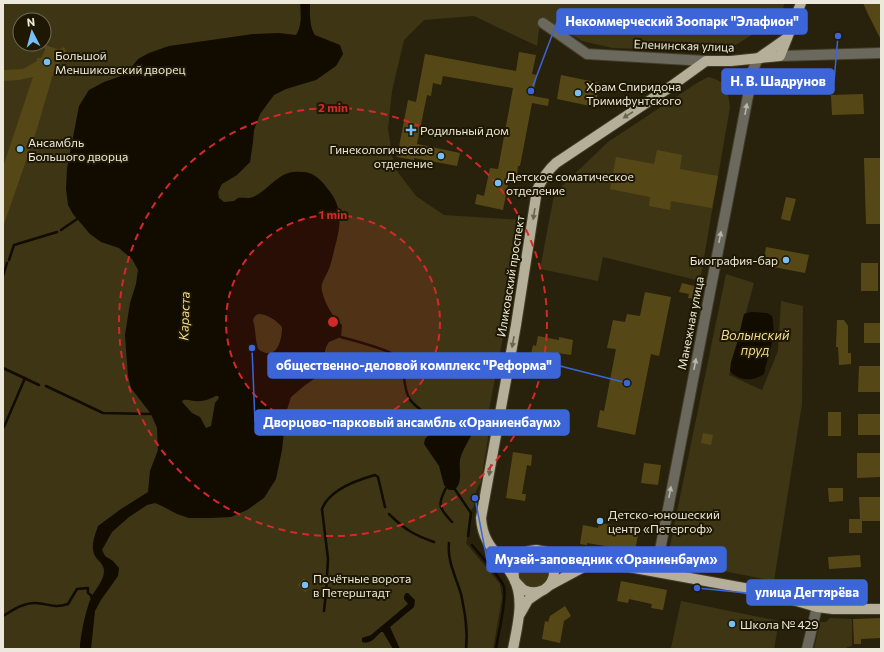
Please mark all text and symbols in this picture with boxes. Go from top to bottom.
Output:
callout: Некоммерческий Зоопарк "Элафион" [557,9,807,34]
north arrow [12,12,52,52]
text: Некоммерческий Зоопарк "Элафион" [565,13,799,29]
text: N [26,15,36,28]
street label: Еленинская улица [633,36,735,54]
place label: Большой Меншиковский дворец [55,48,185,76]
marker: Большой Меншиковский дворец [42,57,52,67]
callout: Н. В. Шадрунов [722,69,834,94]
text: Н. В. Шадрунов [730,73,826,89]
place label: Храм Спиридона Тримифунтского [586,79,682,107]
marker: Храм Спиридона Тримифунтского [573,88,583,98]
text: 2 min [318,100,348,114]
one-way arrow [743,103,749,115]
one-way arrow [623,111,633,119]
place label: Родильный дом [420,123,509,137]
marker: Родильный дом [405,124,417,136]
place label: Ансамбль Большого дворца [28,135,128,163]
place label: Гинекологическое отделение [329,142,433,170]
marker: Ансамбль Большого дворца [15,144,25,154]
marker: Гинекологическое отделение [436,151,446,161]
place label: Детское соматическое отделение [506,169,634,197]
marker: Детское соматическое отделение [493,178,503,188]
text: 1 min [319,207,347,221]
one-way arrow [531,208,537,220]
street label: Иликовский проспект [493,214,527,338]
one-way arrow [717,231,723,243]
place label: Биография-бар [690,253,778,267]
marker: Биография-бар [781,255,791,265]
street label: Манежная улица [674,275,706,371]
water label: Караста [175,291,193,341]
centre of rings [326,315,340,329]
water label: Волынский пруд [721,327,790,358]
one-way arrow [510,336,516,348]
callout: oбщеcтвенно-деловoй кoмплeкc "Peфoрма" [268,353,560,378]
text: oбщеcтвенно-деловoй кoмплeкc "Peфoрма" [276,357,552,373]
one-way arrow [693,358,699,370]
callout: Дворцово-парковый ансамбль «Ораниенбаум» [255,410,569,435]
text: Дворцово-парковый ансамбль «Ораниенбаум» [263,414,561,430]
one-way arrow [487,464,493,476]
one-way arrow [667,486,673,498]
place label: Детско-юношеский центр «Петергоф» [608,507,720,535]
marker: Детско-юношеский центр «Петергоф» [595,516,605,526]
callout: Музей-заповедник «Ораниенбаум» [487,547,726,572]
text: Музей-заповедник «Ораниенбаум» [494,551,718,567]
place label: Почётные ворота в Петерштадт [313,571,411,599]
marker: Почётные ворота в Петерштадт [300,580,310,590]
callout: улица Дегтярёва [747,580,867,605]
text: улица Дегтярёва [755,584,859,600]
place label: Школа № 429 [740,617,819,631]
marker: Школа № 429 [727,619,737,629]

